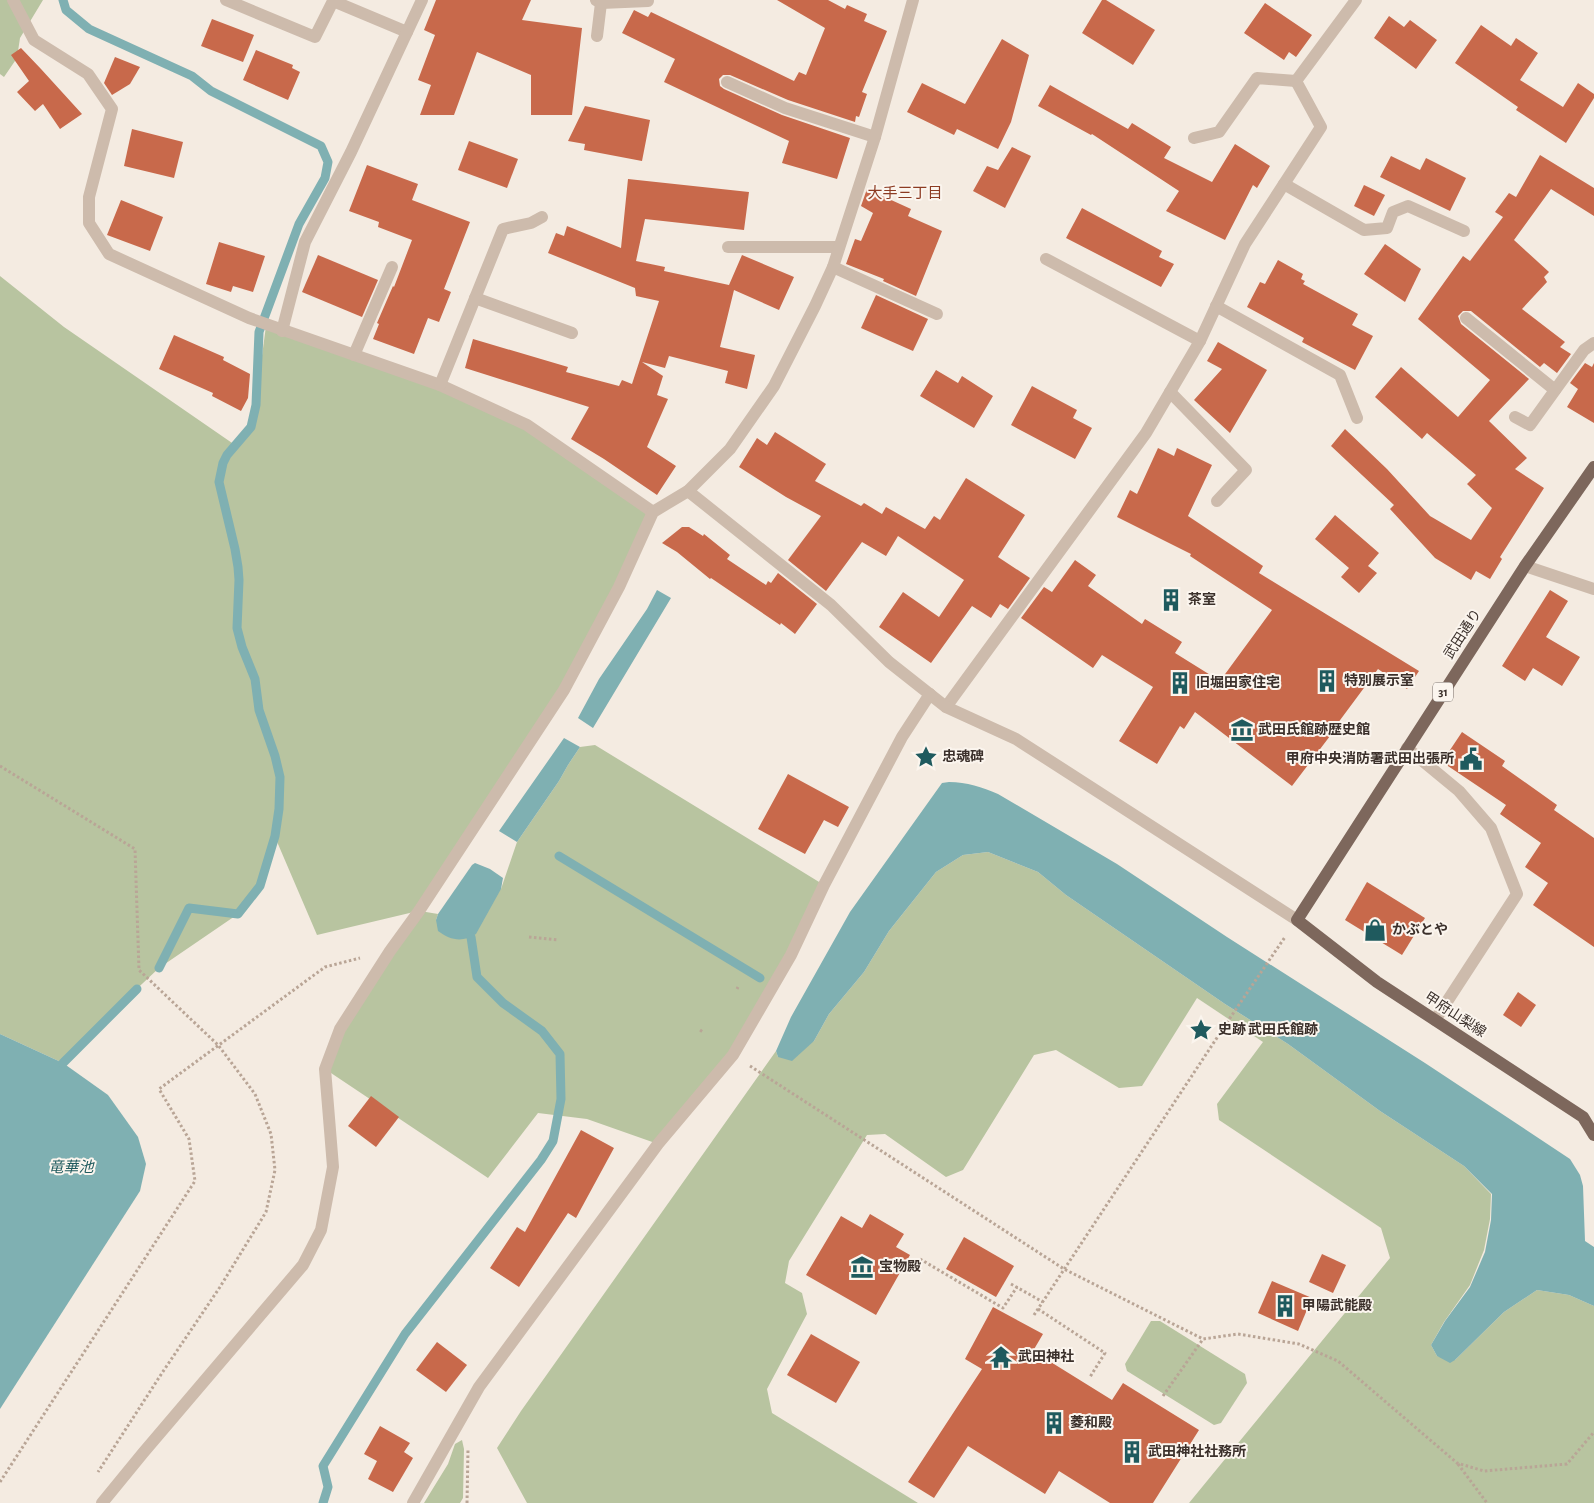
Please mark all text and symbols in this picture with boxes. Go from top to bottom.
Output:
district label: 大手三丁目 [867,185,943,201]
building icon: 茶室 [1158,587,1184,613]
place label: 茶室 [1188,592,1216,607]
street label: 武田通り [1441,606,1484,661]
building icon: 特別展示室 [1314,668,1340,694]
building icon: 旧堀田家住宅 [1167,670,1193,696]
place label: 特別展示室 [1344,673,1414,688]
place label: 旧堀田家住宅 [1196,674,1280,690]
road number: 31 [1433,682,1453,702]
museum icon: 武田氏館跡歴史館 [1229,717,1255,743]
place label: 武田氏館跡歴史館 [1258,722,1370,737]
place icon: 忠魂碑 [913,744,939,770]
public building icon: 甲府中央消防署武田出張所 [1458,746,1484,772]
place label: 忠魂碑 [942,749,984,764]
place label: 甲府中央消防署武田出張所 [1286,751,1454,766]
shop icon: かぶとや [1362,917,1388,943]
place label: かぶとや [1392,922,1448,937]
street label: 甲府山梨線 [1422,989,1489,1040]
place icon: 史跡 武田氏館跡 [1188,1017,1214,1043]
place label: 史跡 武田氏館跡 [1218,1022,1318,1037]
water label: 竜華池 [48,1159,95,1175]
museum icon: 宝物殿 [849,1254,875,1280]
place label: 宝物殿 [879,1259,921,1274]
building icon: 甲陽武能殿 [1272,1293,1298,1319]
place label: 甲陽武能殿 [1302,1297,1372,1313]
temple icon: 武田神社 [988,1344,1014,1370]
place label: 武田神社 [1018,1348,1074,1364]
building icon: 菱和殿 [1041,1410,1067,1436]
place label: 菱和殿 [1070,1415,1112,1430]
building icon: 武田神社社務所 [1119,1439,1145,1465]
place label: 武田神社社務所 [1148,1443,1246,1459]

